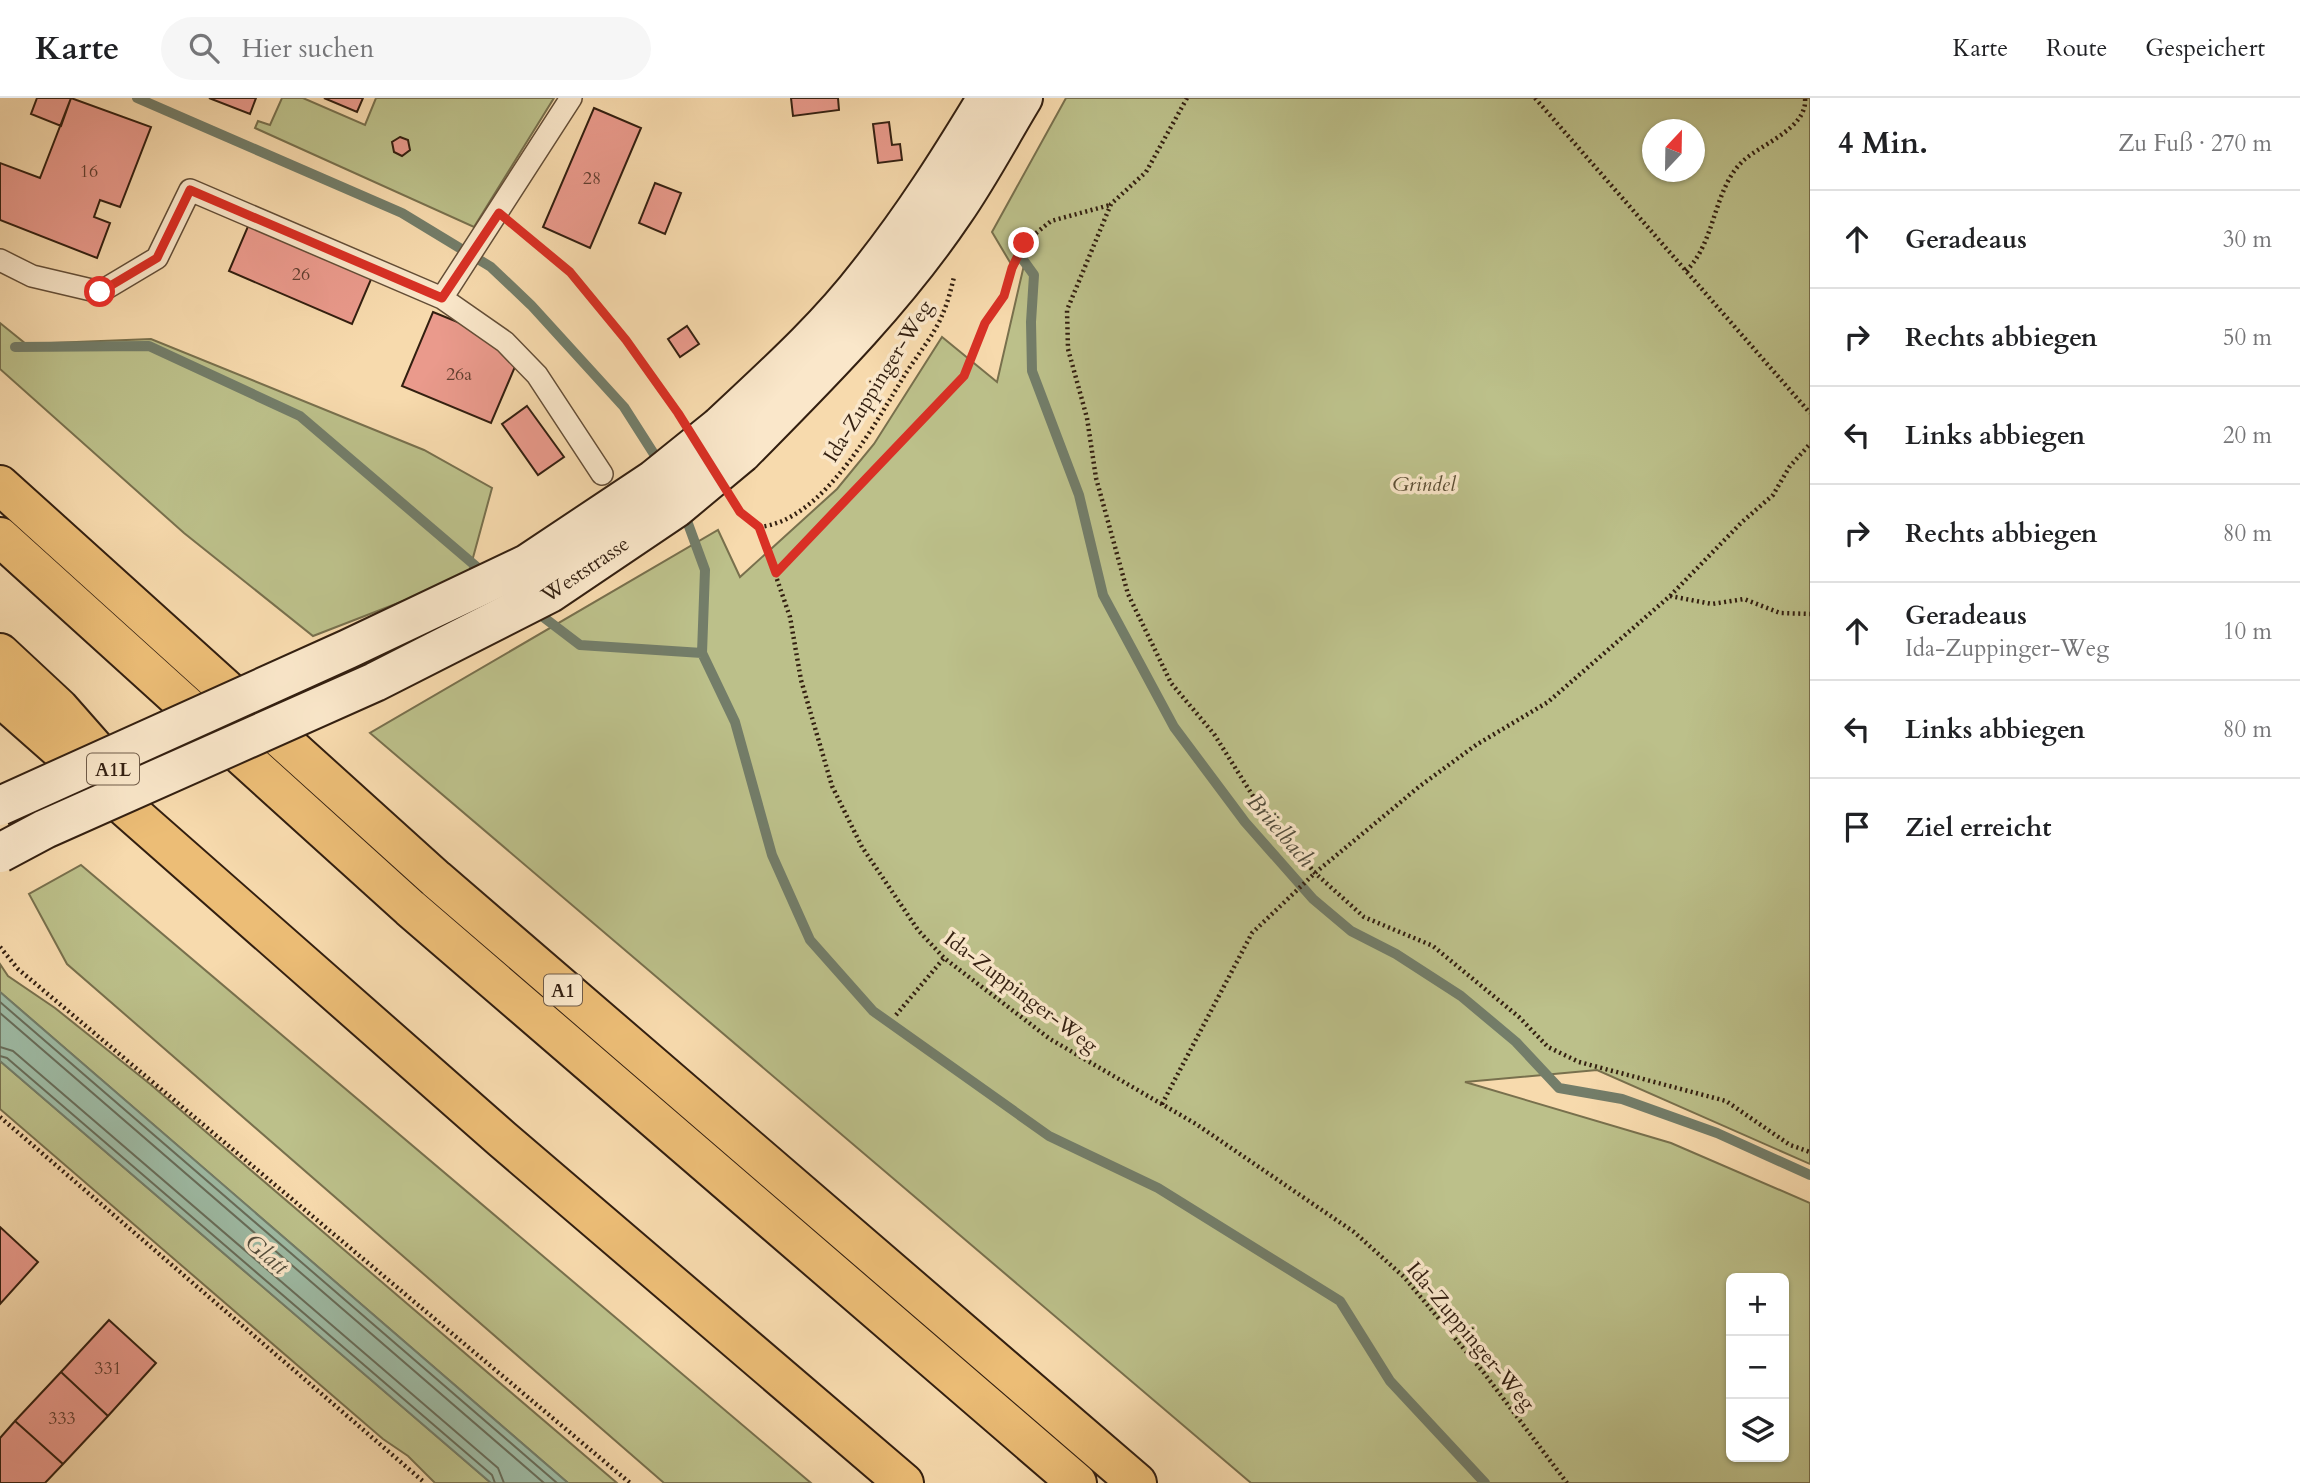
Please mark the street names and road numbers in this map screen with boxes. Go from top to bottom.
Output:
street label: Ida-Zuppinger-Weg [817,294,940,468]
street label: Weststrasse [535,530,635,610]
road number: A1L [87,754,139,784]
street label: Ida-Zuppinger-Weg [938,925,1104,1060]
road number: A1 [544,974,582,1006]
street label: Ida-Zuppinger-Weg [1400,1256,1542,1417]

